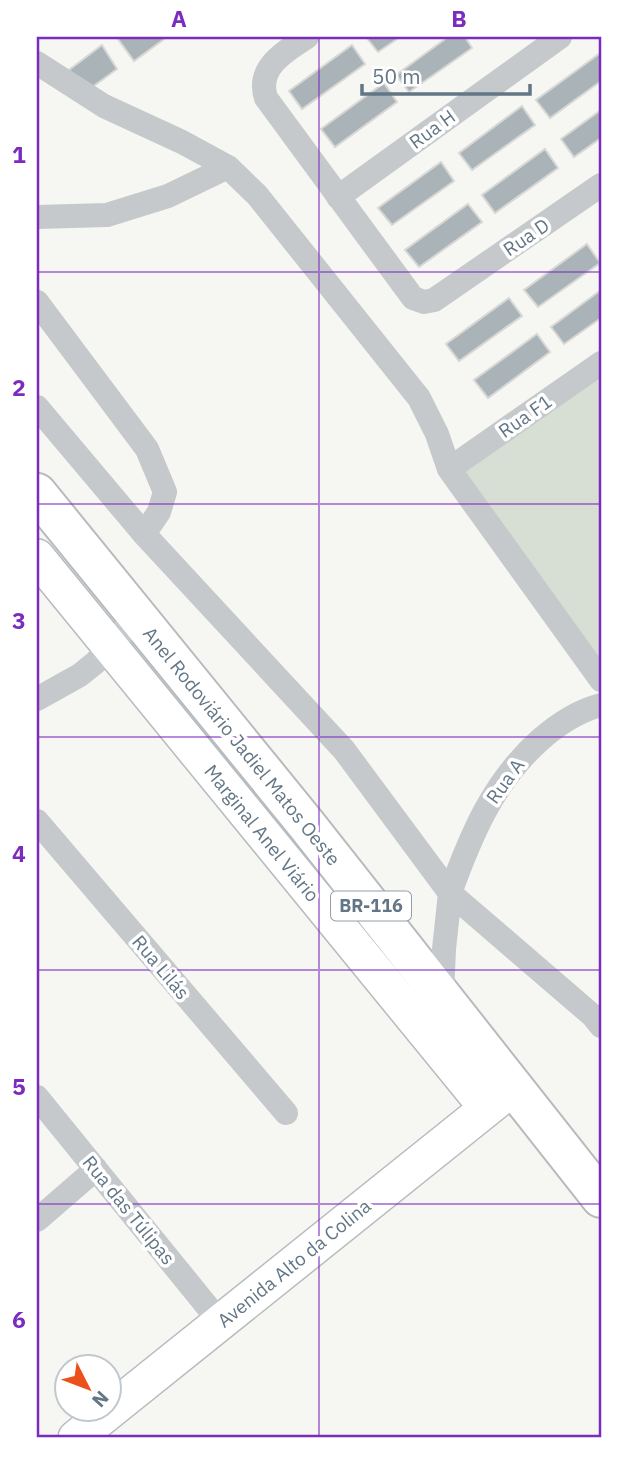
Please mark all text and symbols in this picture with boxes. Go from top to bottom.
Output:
text: A [171,3,187,33]
text: B [451,3,467,33]
scale bar [362,52,530,96]
text: 50 m [372,62,421,90]
street label: Rua H [404,104,460,154]
text: 1 [12,139,26,169]
street label: Rua D [498,213,554,261]
text: 2 [12,372,26,402]
street label: Rua F1 [494,389,556,443]
text: 3 [12,605,26,635]
street label: Anel Rodoviário Jadiel Matos Oeste [138,622,346,870]
street label: Rua A [481,754,529,808]
street label: Marginal Anel Viário [199,760,325,906]
text: 4 [12,838,26,868]
road number: BR-116 [331,891,411,920]
street label: Rua Lilás [127,930,195,1004]
text: 5 [12,1071,26,1101]
street label: Rua das Túlipas [78,1151,180,1269]
street label: Avenida Alto da Colina [212,1194,376,1332]
text: 6 [12,1304,26,1334]
north arrow [52,1352,122,1422]
text: N [87,1386,114,1413]

